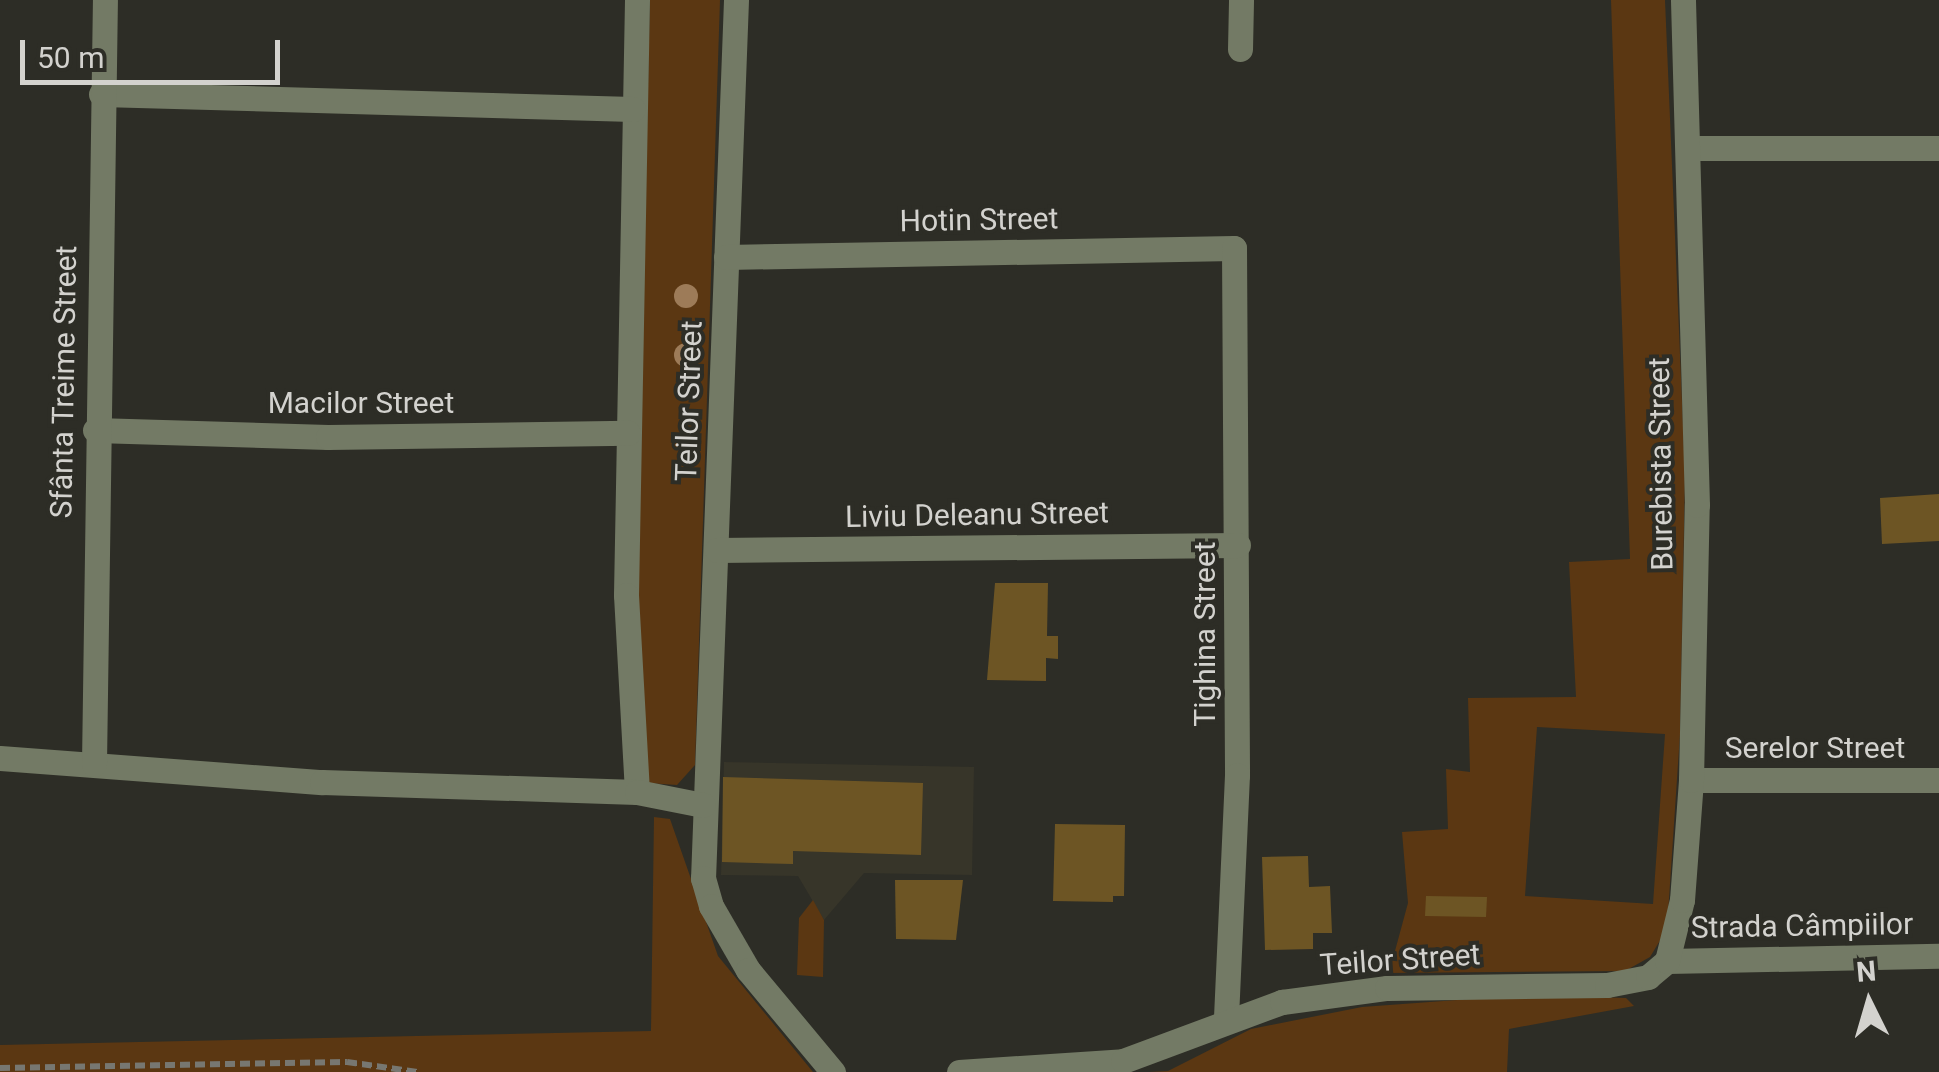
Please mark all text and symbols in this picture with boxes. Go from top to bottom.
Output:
scale bar [25,20,285,82]
text: 50 m [37,40,104,75]
street label: Hotin Street [899,201,1059,239]
street label: Sfânta Treime Street [44,245,84,519]
street label: Teilor Street [668,320,710,482]
street label: Burebista Street [1641,357,1681,571]
street label: Macilor Street [268,385,454,421]
street label: Liviu Deleanu Street [845,495,1109,535]
street label: Tighina Street [1187,541,1223,727]
street label: Serelor Street [1725,730,1905,766]
street label: Strada Câmpiilor [1691,906,1913,946]
street label: Teilor Street [1319,936,1481,984]
north arrow [1819,952,1919,1052]
text: N [1855,954,1878,989]

